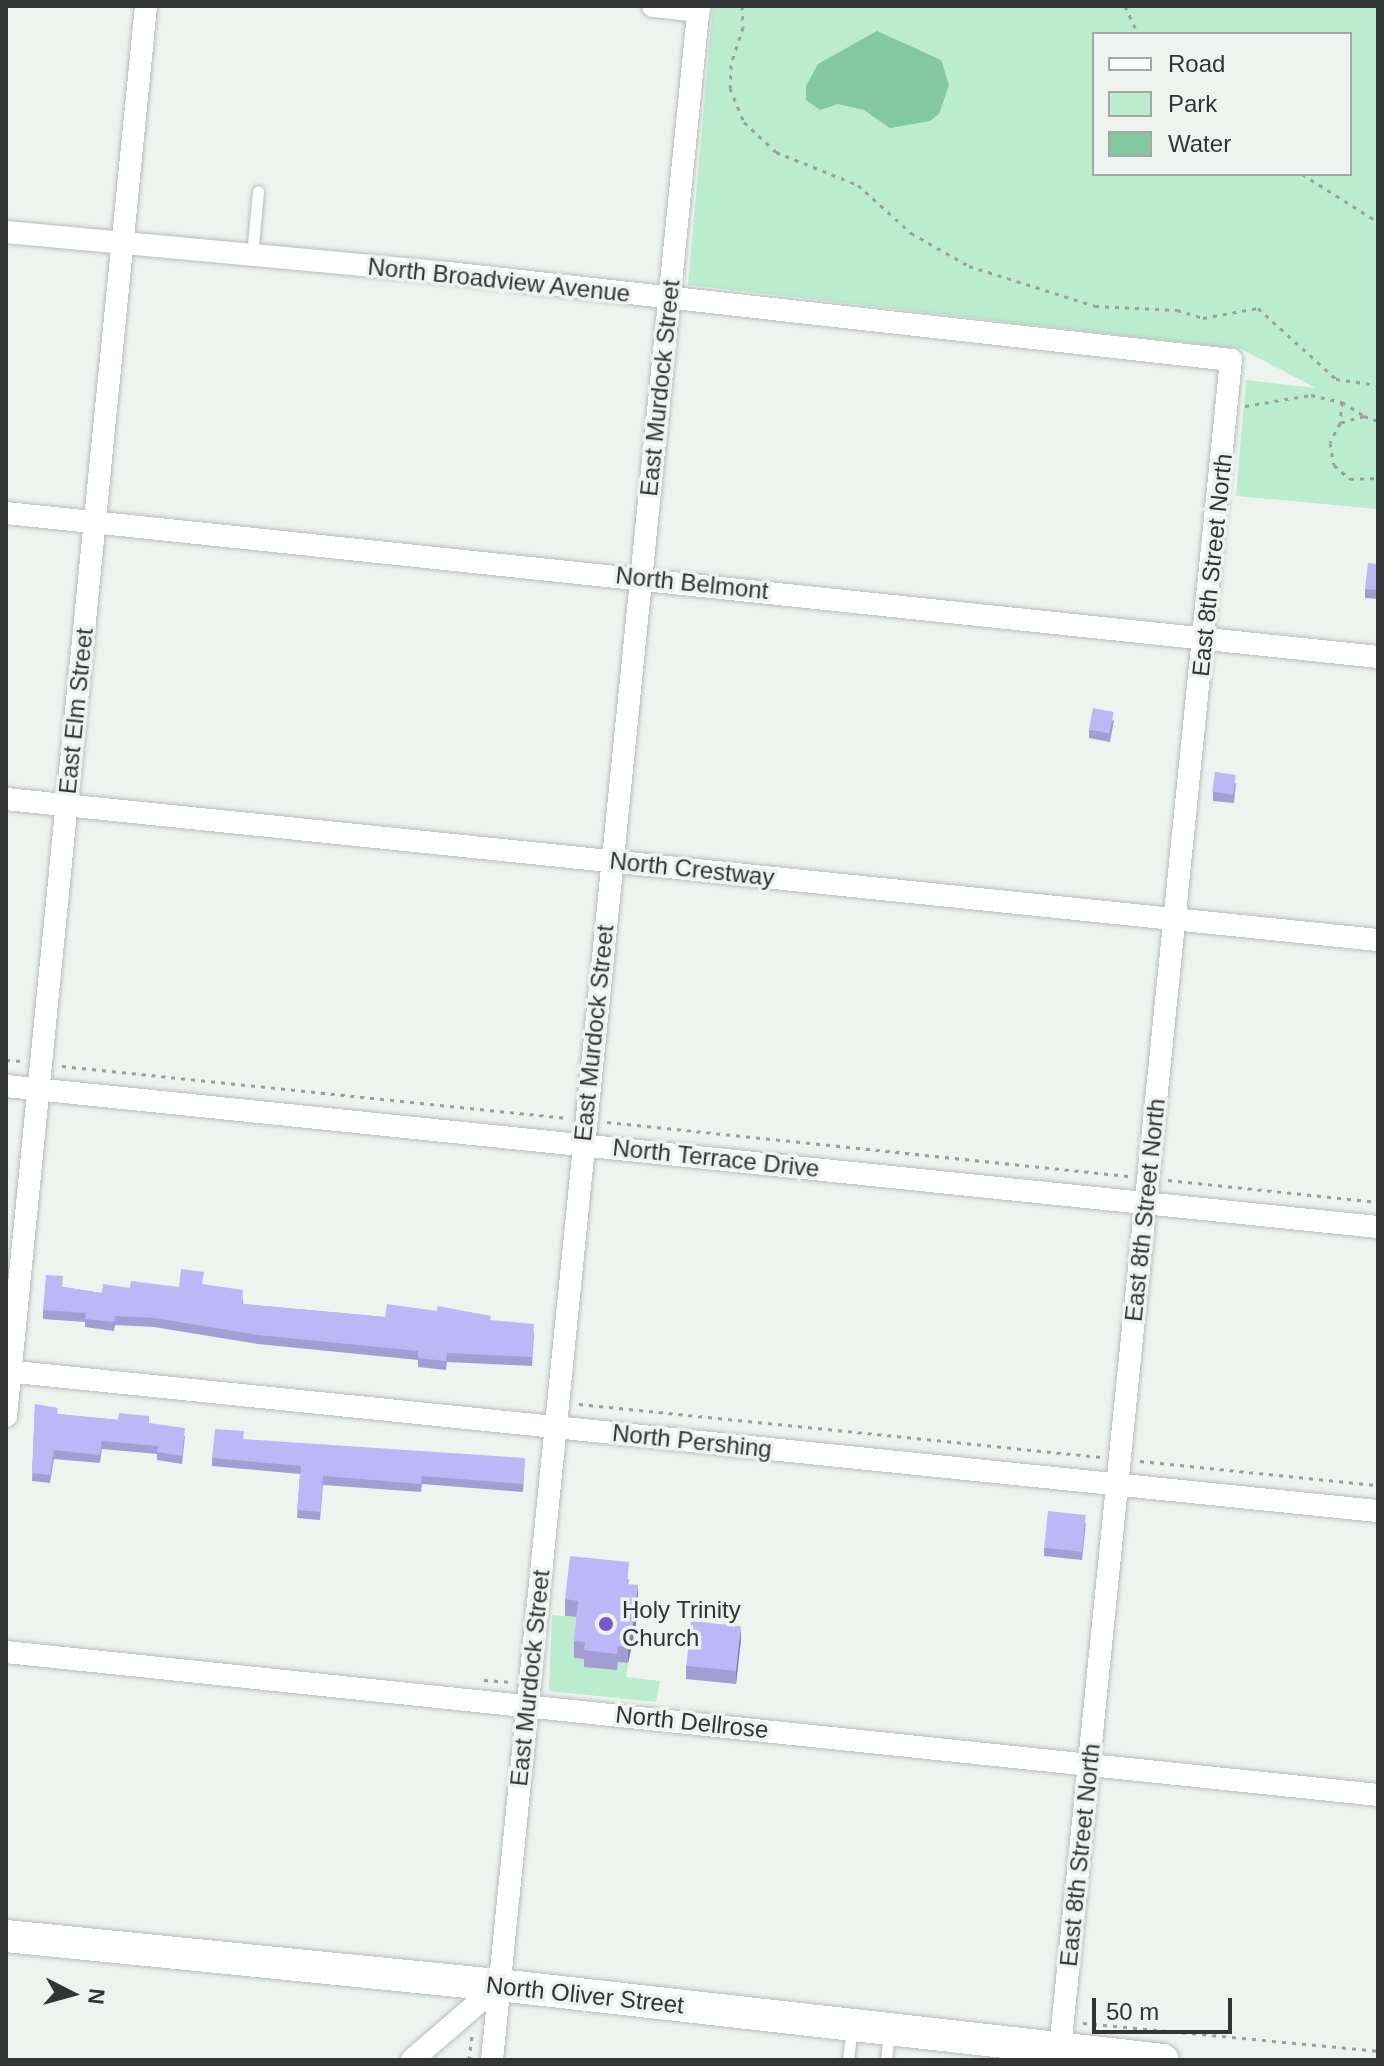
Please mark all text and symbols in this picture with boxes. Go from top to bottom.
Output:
legend [1092,32,1352,176]
text: Road [1168,50,1225,77]
text: Park [1168,90,1217,117]
text: Water [1168,130,1231,157]
street label: North Broadview Avenue [366,252,632,308]
street label: East Murdock Street [634,278,686,498]
street label: East 8th Street North [1186,452,1238,678]
street label: North Belmont [614,561,770,605]
street label: East Elm Street [53,627,99,795]
street label: North Crestway [608,846,776,892]
street label: East Murdock Street [568,923,620,1143]
street label: East 8th Street North [1119,1097,1171,1323]
street label: North Terrace Drive [611,1133,821,1183]
street label: North Pershing [611,1418,773,1464]
street label: East Murdock Street [504,1568,556,1788]
place label: Holy Trinity Church [622,1596,741,1652]
marker: Holy Trinity Church [597,1615,615,1633]
street label: North Dellrose [614,1700,770,1744]
street label: East 8th Street North [1054,1742,1106,1968]
north arrow [32,1954,112,2034]
street label: North Oliver Street [485,1970,685,2020]
scale bar [1096,1982,1236,2032]
text: N [83,1987,110,2006]
text: 50 m [1106,1998,1159,2025]

